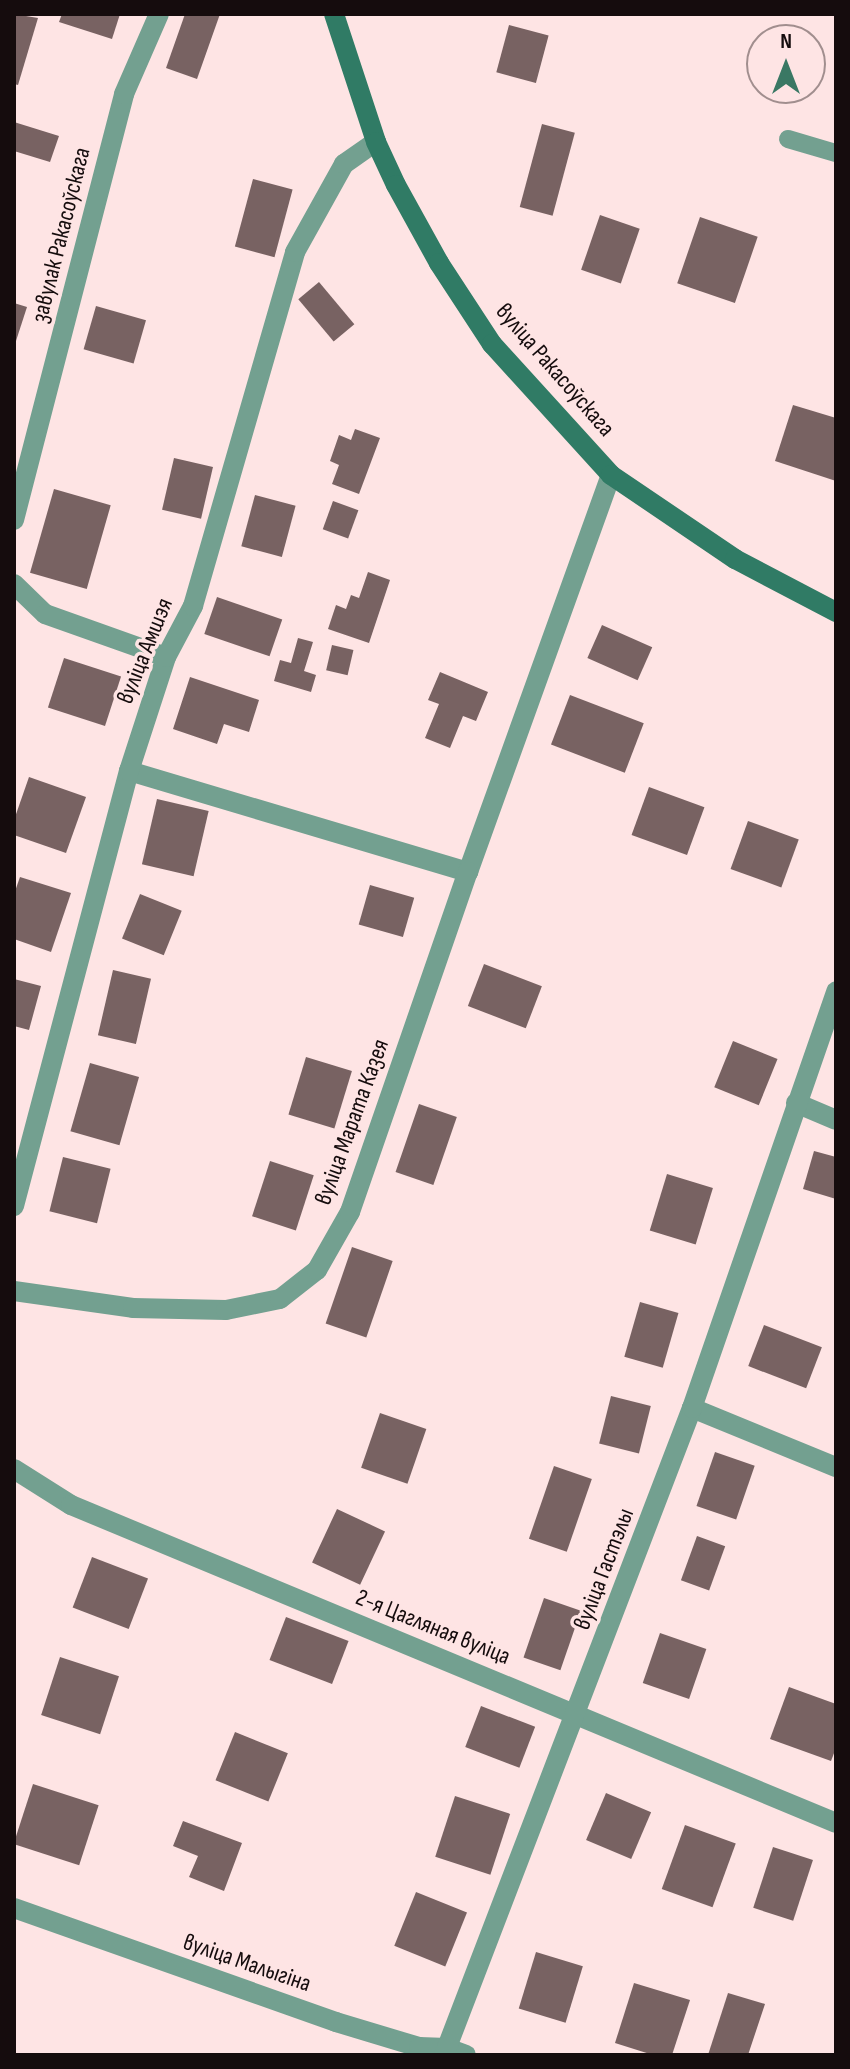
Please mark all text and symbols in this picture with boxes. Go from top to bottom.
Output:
north arrow [746,24,826,104]
text: N [780,28,792,55]
street label: завулак Ракасоўскага [25,145,97,325]
street label: вуліца Ракасоўскага [489,298,621,442]
street label: вуліца Амшэя [111,594,179,708]
street label: вуліца Марата Казея [309,1035,395,1209]
street label: вуліца Гастэлы [568,1504,640,1634]
street label: 2-я Цагляная вуліца [352,1583,514,1671]
street label: вуліца Малыгіна [179,1928,315,1998]

